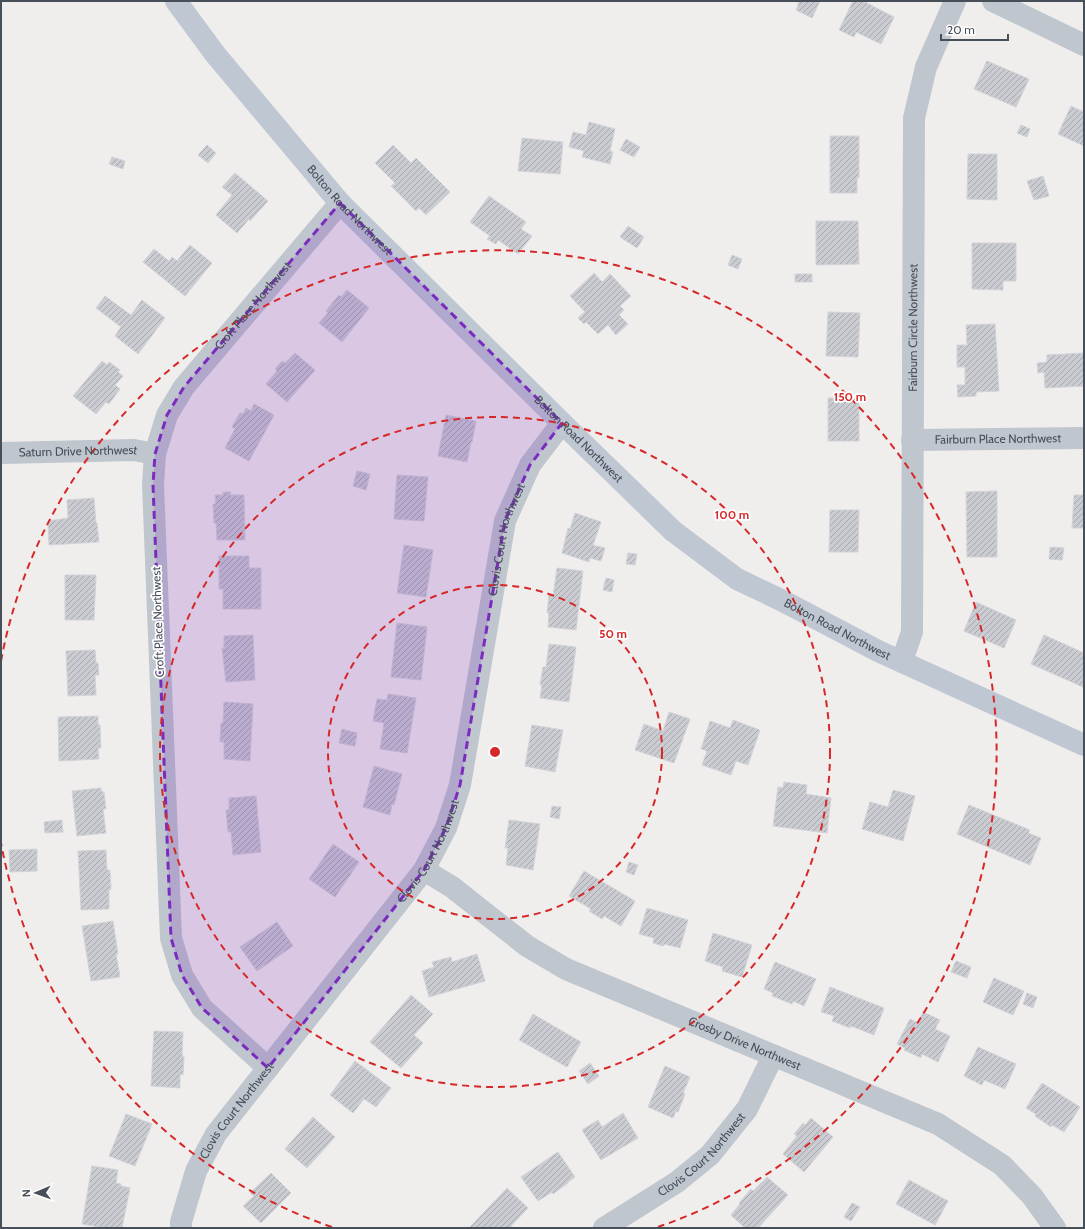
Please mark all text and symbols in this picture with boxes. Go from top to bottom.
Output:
scale bar [941,16,1008,42]
text: 20 m [947,22,975,37]
street label: Bolton Road Northwest [304,162,396,258]
street label: Croft Place Northwest [211,258,294,352]
street label: Fairburn Circle Northwest [905,264,920,392]
text: 150 m [834,389,866,404]
street label: Bolton Road Northwest [532,392,627,485]
street label: Fairburn Place Northwest [935,430,1061,447]
street label: Saturn Drive Northwest [18,442,139,460]
street label: Clovis Court Northwest [484,481,528,597]
text: 100 m [715,507,749,522]
street label: Croft Place Northwest [148,566,167,678]
street label: Bolton Road Northwest [782,595,893,663]
text: 50 m [599,626,627,641]
centre of rings [488,745,502,759]
street label: Clovis Court Northwest [393,797,462,905]
street label: Crosby Drive Northwest [686,1013,803,1073]
street label: Clovis Court Northwest [196,1059,277,1161]
street label: Clovis Court Northwest [655,1109,748,1199]
north arrow [16,1173,56,1213]
text: N [19,1189,33,1197]

